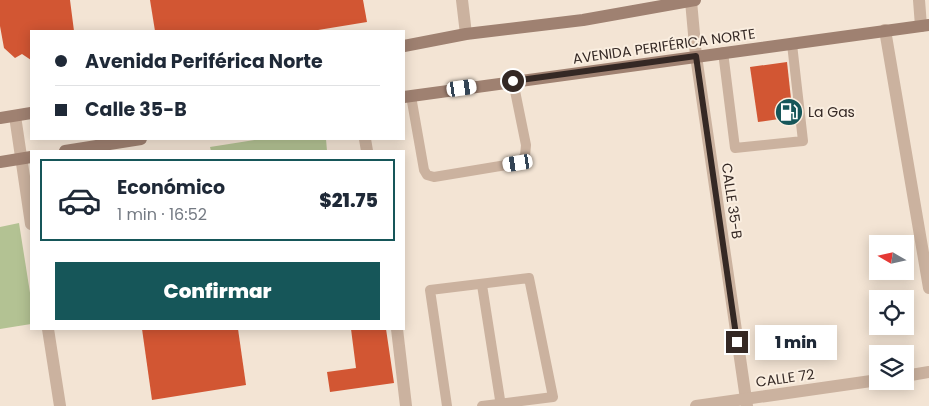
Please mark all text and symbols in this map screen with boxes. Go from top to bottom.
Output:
street label: AVENIDA PERIFÉRICA NORTE [572,23,756,69]
text: Avenida Periférica Norte [85,48,323,75]
route start [502,70,524,92]
car [446,78,477,98]
text: Calle 35-B [85,96,187,123]
fuel station icon: La Gas [774,97,804,127]
place label: La Gas [808,102,855,122]
car [502,153,533,173]
street label: CALLE 35-B [717,162,747,240]
text: Económico [117,174,225,201]
icon: car [57,178,102,223]
text: $21.75 [319,187,378,214]
text: 1 min · 16:52 [117,203,207,226]
north arrow [869,235,914,280]
map controls [869,235,914,390]
button: Confirmar [55,262,380,320]
button: locate [869,290,914,335]
callout: 1 min [754,324,837,360]
route end [726,331,748,353]
text: 1 min [775,331,817,354]
button: layers [869,345,914,390]
street label: CALLE 72 [754,364,816,392]

